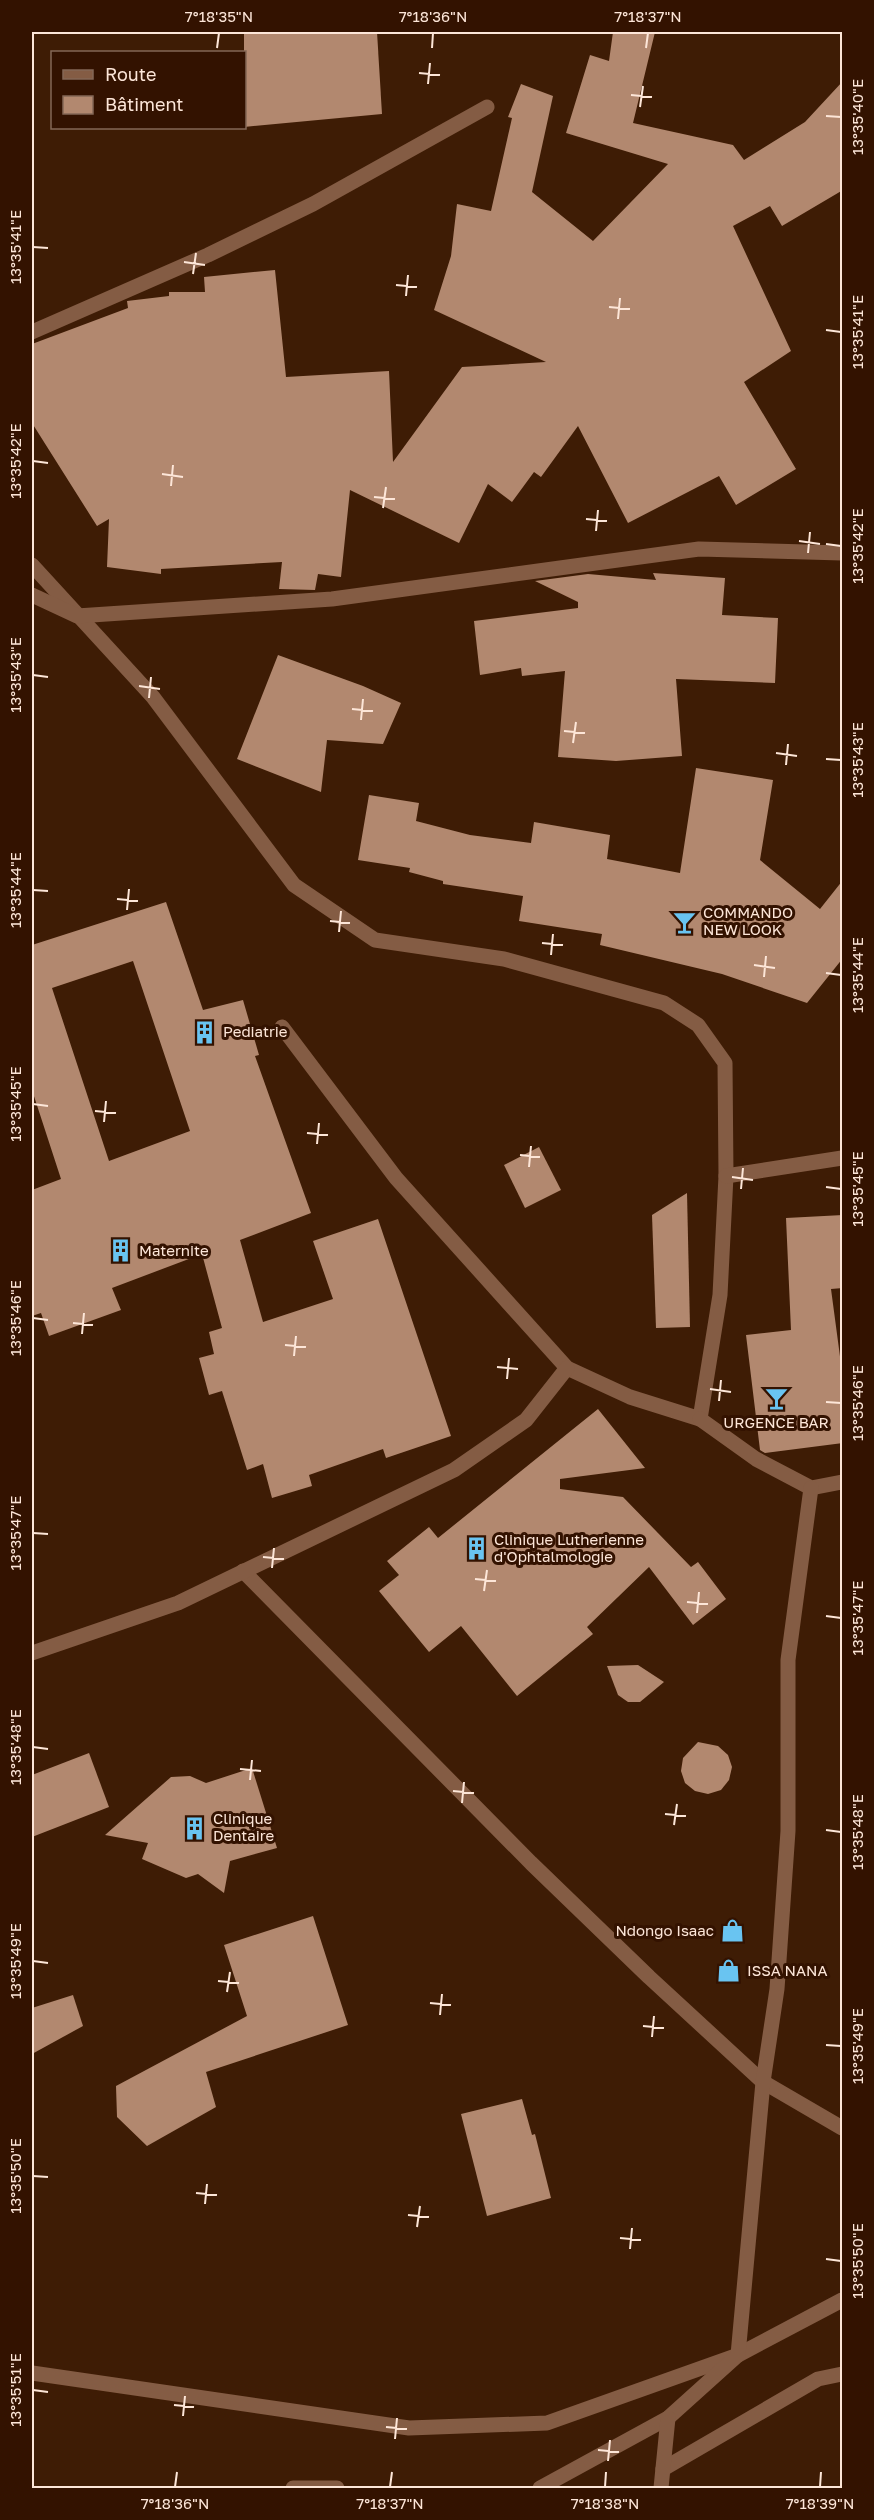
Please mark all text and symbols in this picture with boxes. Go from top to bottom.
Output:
text: 7°18'35"N [185,7,253,25]
text: 7°18'36"N [399,7,467,25]
text: 7°18'37"N [614,7,682,25]
legend [51,51,246,129]
text: Route [105,63,156,85]
text: 13°35'40"E [848,79,866,155]
text: Bâtiment [105,93,184,115]
text: 13°35'41"E [6,210,24,284]
text: 13°35'41"E [848,295,866,369]
text: 13°35'42"E [6,423,24,499]
text: 13°35'42"E [848,508,866,584]
text: 13°35'43"E [6,637,24,713]
text: 13°35'43"E [848,722,866,798]
text: 13°35'44"E [6,852,24,928]
place label: COMMANDO NEW LOOK [703,903,793,938]
bar icon: COMMANDO NEW LOOK [672,909,698,935]
text: 13°35'44"E [848,937,866,1013]
building icon: Pediatrie [192,1019,218,1045]
place label: Pediatrie [223,1022,288,1040]
text: 13°35'45"E [6,1066,24,1142]
text: 13°35'45"E [848,1151,866,1227]
building icon: Maternite [108,1238,134,1264]
place label: Maternite [139,1241,209,1259]
text: 13°35'46"E [6,1280,24,1356]
text: 13°35'46"E [848,1365,866,1441]
bar icon: URGENCE BAR [763,1386,789,1412]
place label: URGENCE BAR [723,1413,829,1431]
text: 13°35'47"E [6,1496,24,1570]
place label: Clinique Lutherienne d'Ophtalmologie [494,1530,644,1565]
building icon: Clinique Lutherienne d'Ophtalmologie [463,1536,489,1562]
text: 13°35'47"E [848,1581,866,1655]
text: 13°35'48"E [6,1709,24,1785]
text: 13°35'48"E [848,1794,866,1870]
place label: Clinique Dentaire [213,1809,274,1844]
building icon: Clinique Dentaire [182,1815,208,1841]
shop icon: Ndongo Isaac [719,1918,745,1944]
place label: Ndongo Isaac [615,1921,714,1939]
text: 13°35'49"E [6,1923,24,1999]
shop icon: ISSA NANA [716,1958,742,1984]
place label: ISSA NANA [747,1961,827,1979]
text: 13°35'49"E [848,2008,866,2084]
text: 13°35'50"E [6,2138,24,2214]
text: 13°35'50"E [848,2223,866,2299]
text: 13°35'51"E [6,2353,24,2427]
text: 7°18'36"N [141,2494,209,2512]
text: 7°18'37"N [356,2494,424,2512]
text: 7°18'38"N [571,2494,639,2512]
text: 7°18'39"N [786,2494,854,2512]

